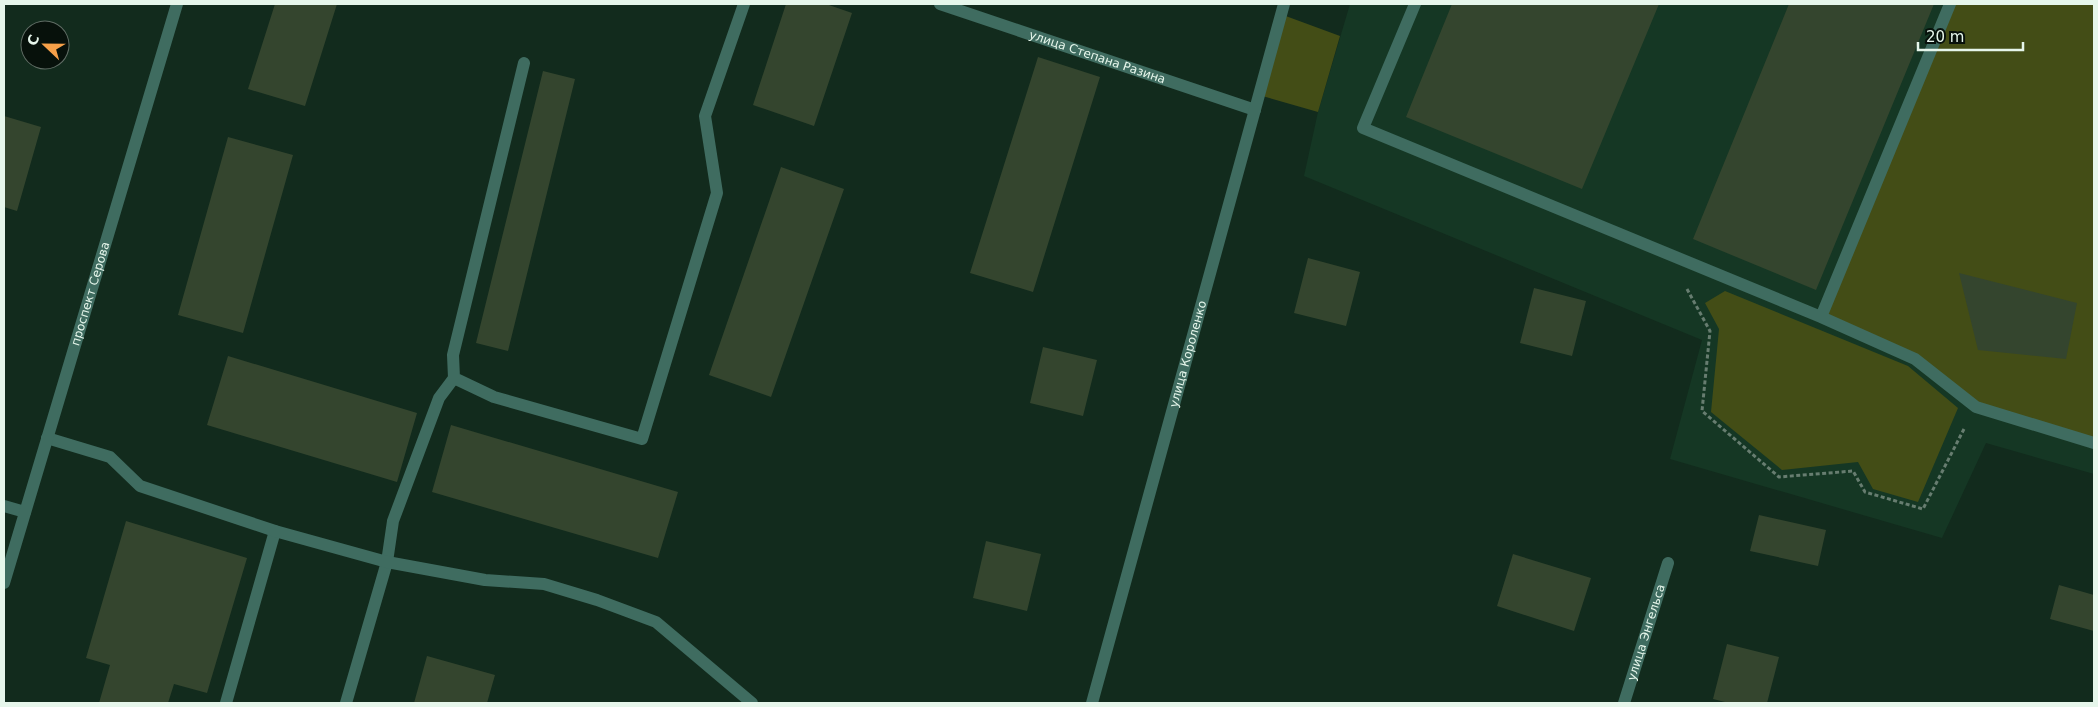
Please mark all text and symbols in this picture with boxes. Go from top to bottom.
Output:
north arrow [20,20,70,70]
scale bar [1918,20,2023,52]
street label: улица Степана Разина [1027,27,1167,86]
text: 20 m [1926,28,1964,46]
text: С [24,32,42,48]
street label: проспект Серова [68,240,113,347]
street label: улица Короленко [1167,299,1209,409]
street label: улица Энгельса [1624,582,1668,683]

